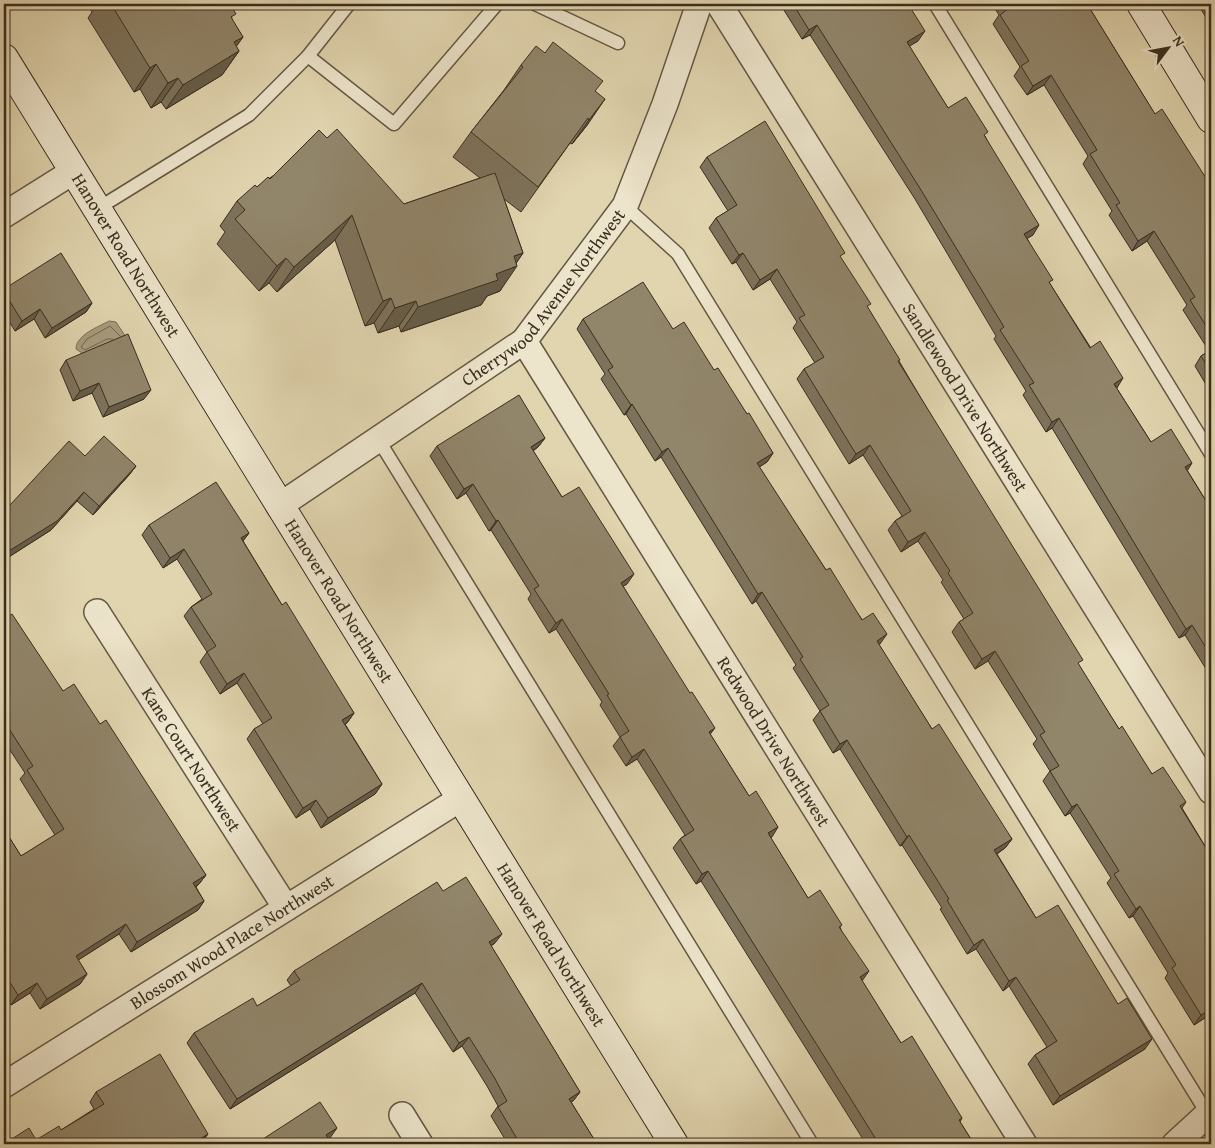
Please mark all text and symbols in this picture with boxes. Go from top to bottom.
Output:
north arrow [1142,22,1192,72]
text: N [1168,32,1190,51]
street label: Hanover Road Northwest [65,168,188,343]
street label: Cherrywood Avenue Northwest [456,202,632,393]
street label: Sandlewood Drive Northwest [896,297,1035,498]
street label: Hanover Road Northwest [278,513,401,689]
street label: Redwood Drive Northwest [711,651,838,833]
street label: Kane Court Northwest [135,681,248,838]
street label: Hanover Road Northwest [491,857,613,1032]
street label: Blossom Wood Place Northwest [124,867,339,1016]

